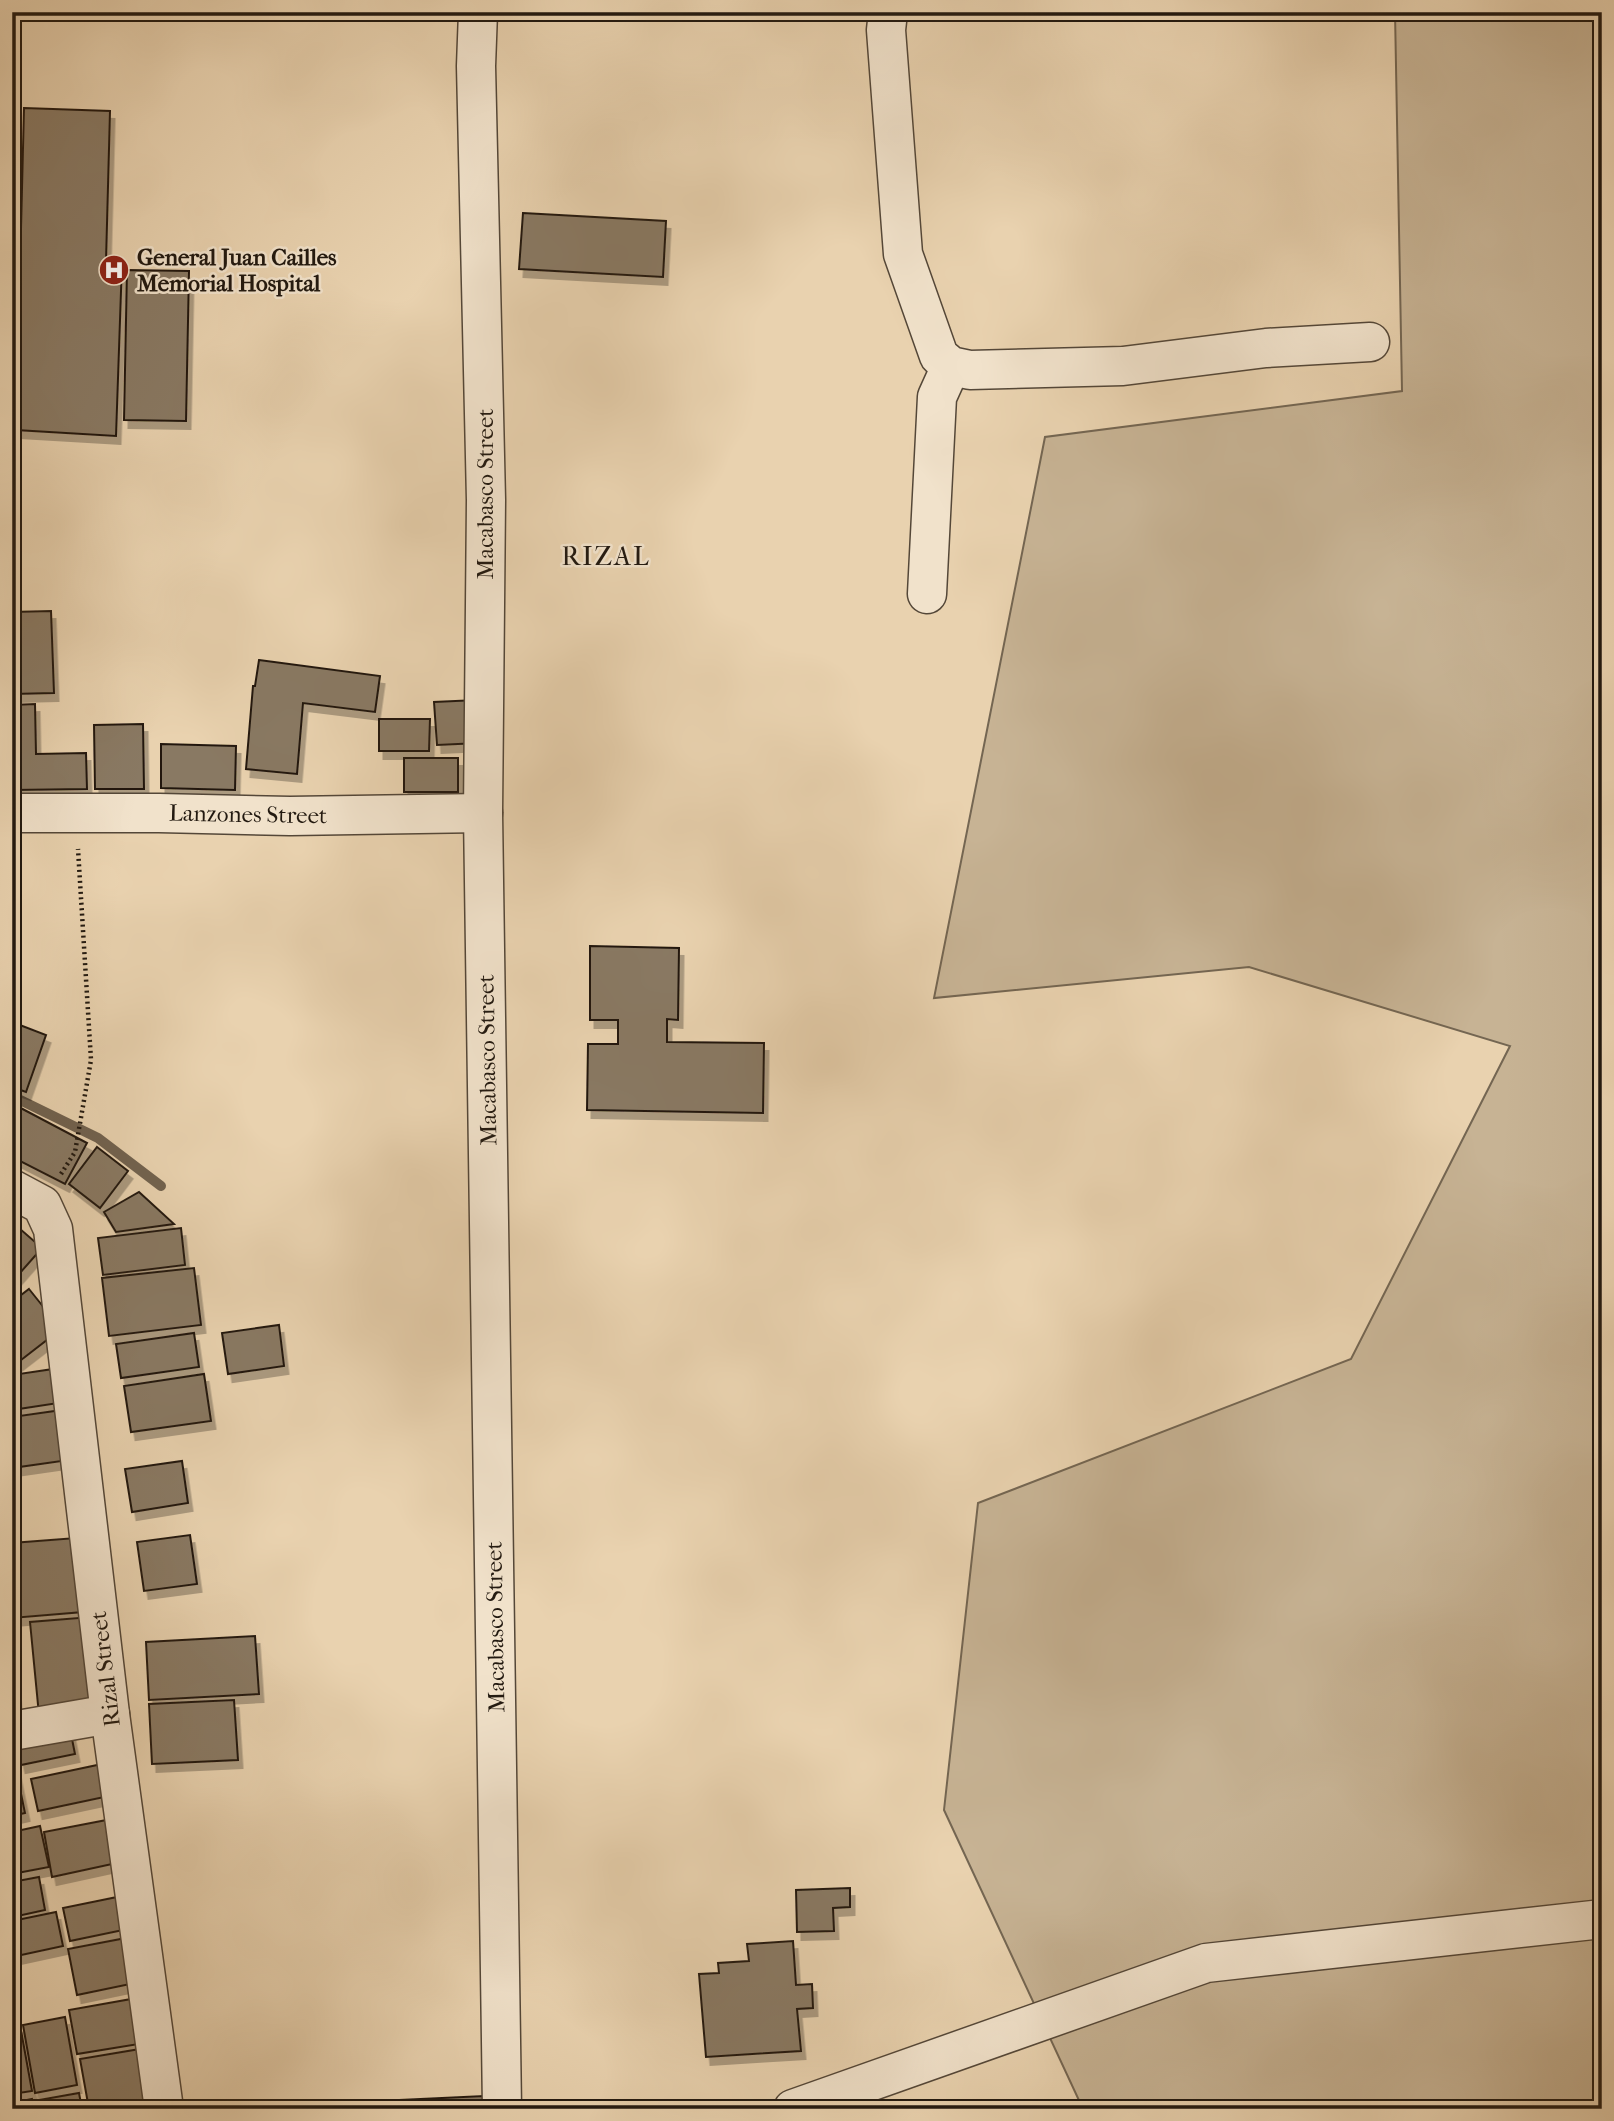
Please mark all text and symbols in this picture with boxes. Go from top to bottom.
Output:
place label: General Juan Cailles Memorial Hospital [137,244,337,297]
hospital icon: General Juan Cailles Memorial Hospital [97,253,131,287]
street label: Macabasco Street [472,408,499,580]
district label: RIZAL [561,541,651,572]
street label: Lanzones Street [169,800,327,829]
street label: Macabasco Street [473,974,502,1146]
street label: Macabasco Street [481,1541,510,1713]
street label: Rizal Street [85,1610,126,1728]

